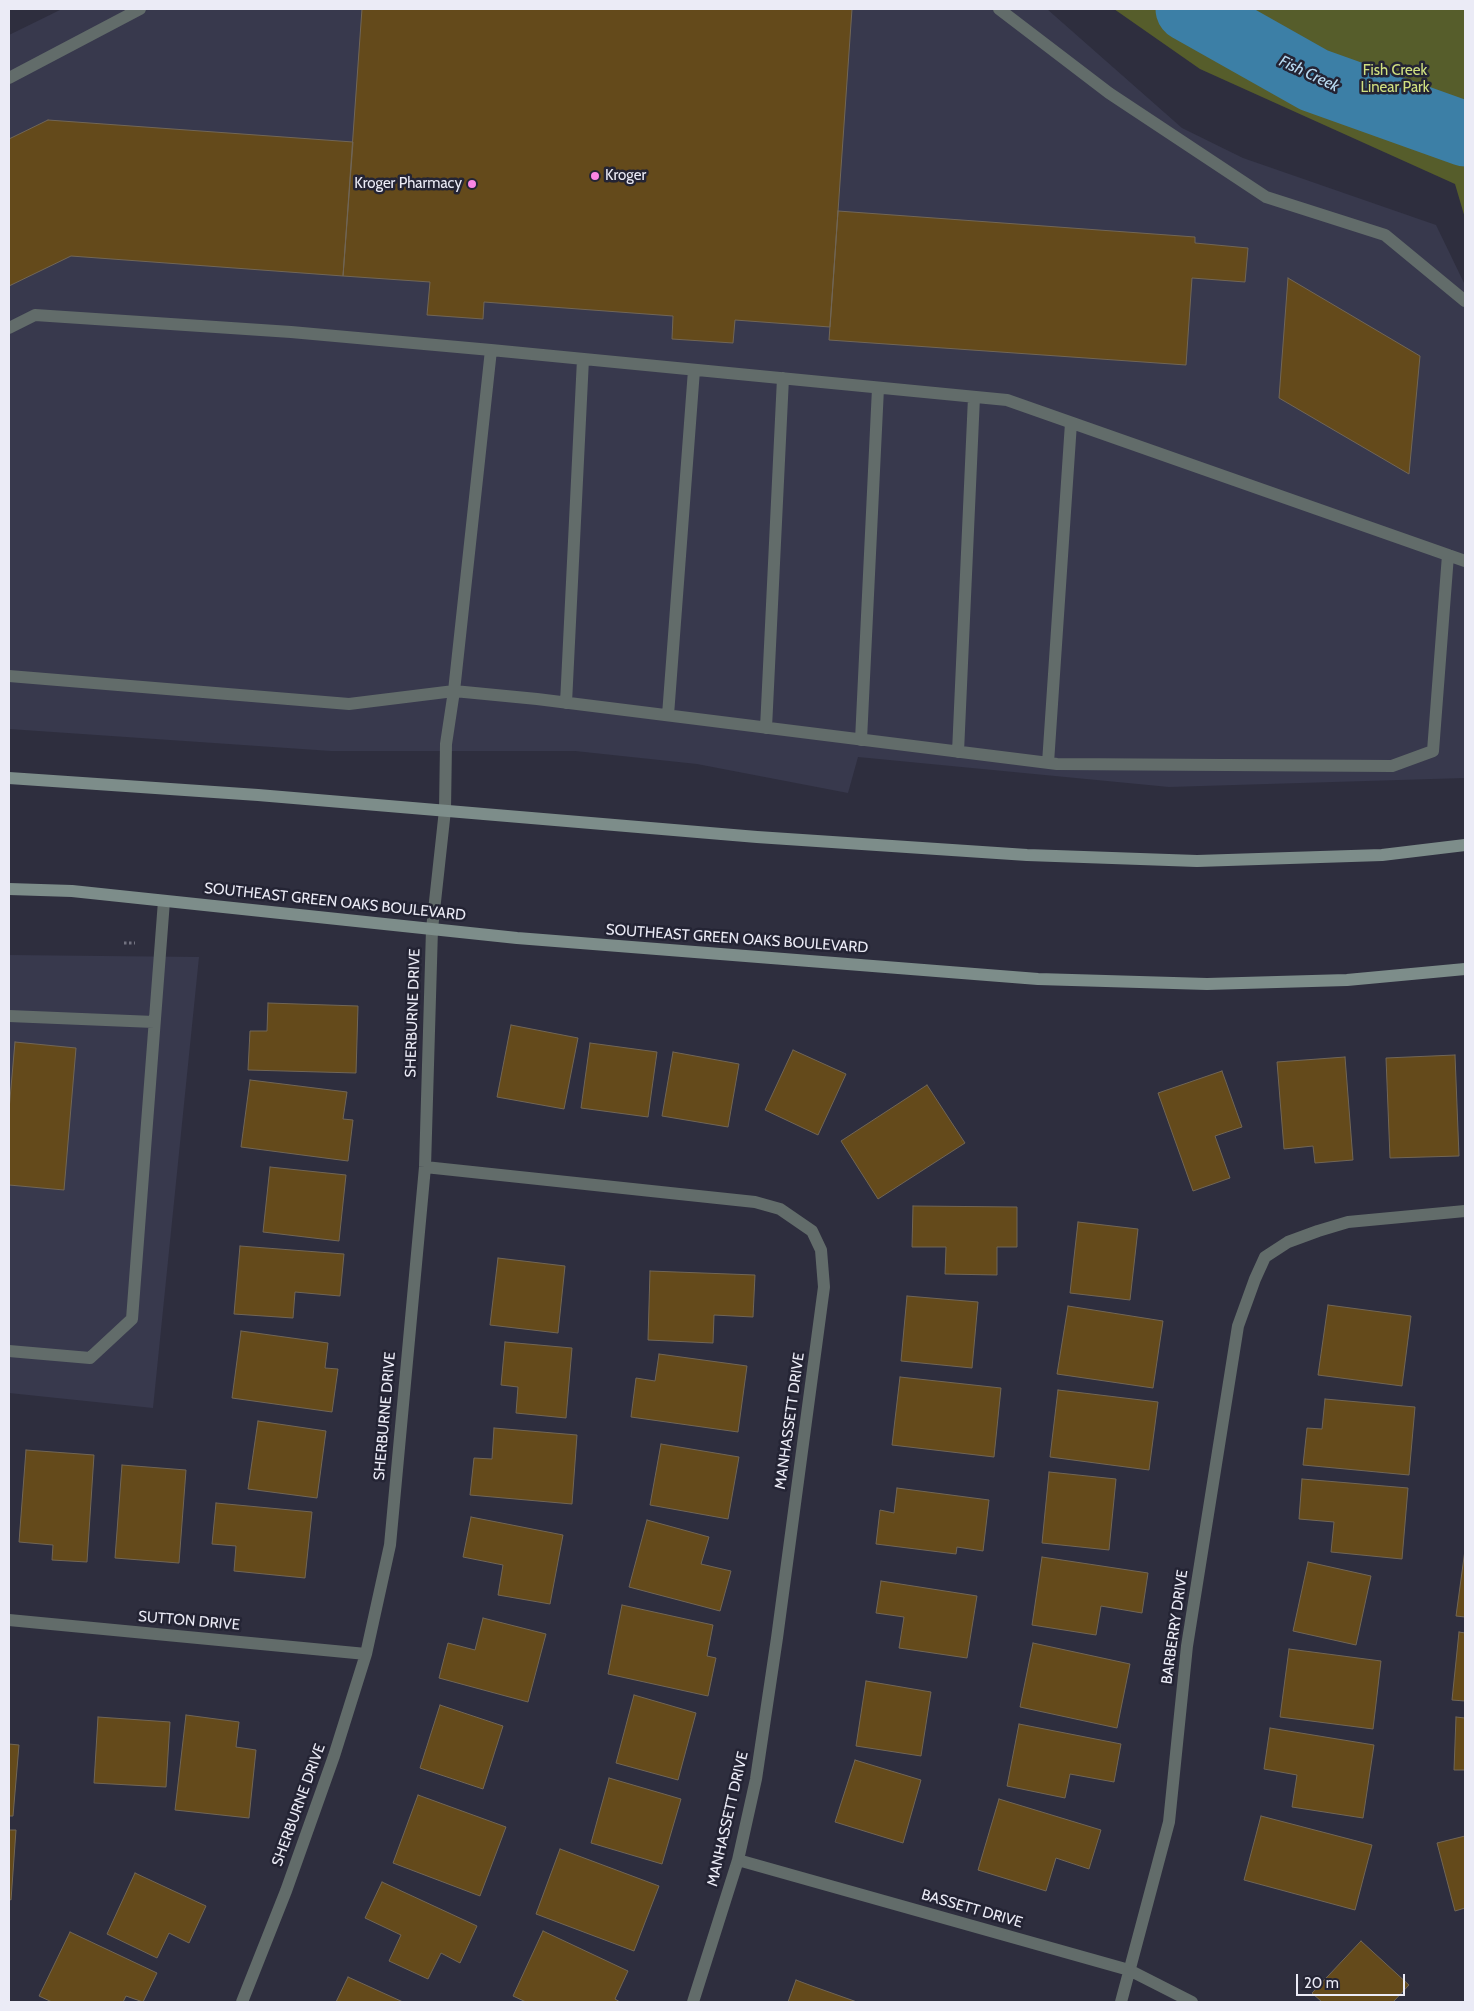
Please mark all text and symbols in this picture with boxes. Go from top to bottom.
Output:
water label: Fish Creek [1276,52,1342,96]
park label: Fish Creek Linear Park [1360,62,1430,97]
place label: Kroger [605,167,646,185]
marker: Kroger [589,170,601,182]
place label: Kroger Pharmacy [354,175,462,193]
marker: Kroger Pharmacy [466,178,478,190]
street label: SOUTHEAST GREEN OAKS BOULEVARD [203,879,467,925]
street label: SOUTHEAST GREEN OAKS BOULEVARD [605,921,869,957]
street label: SHERBURNE DRIVE [402,948,424,1078]
street label: SHERBURNE DRIVE [370,1351,400,1481]
street label: MANHASSETT DRIVE [771,1351,809,1491]
street label: BARBERRY DRIVE [1158,1569,1192,1685]
street label: SUTTON DRIVE [137,1608,241,1634]
street label: SHERBURNE DRIVE [268,1741,330,1869]
street label: MANHASSETT DRIVE [704,1750,752,1888]
street label: BASSETT DRIVE [919,1886,1025,1932]
scale bar [1299,1964,1408,1996]
text: 20 m [1304,1974,1339,1992]

